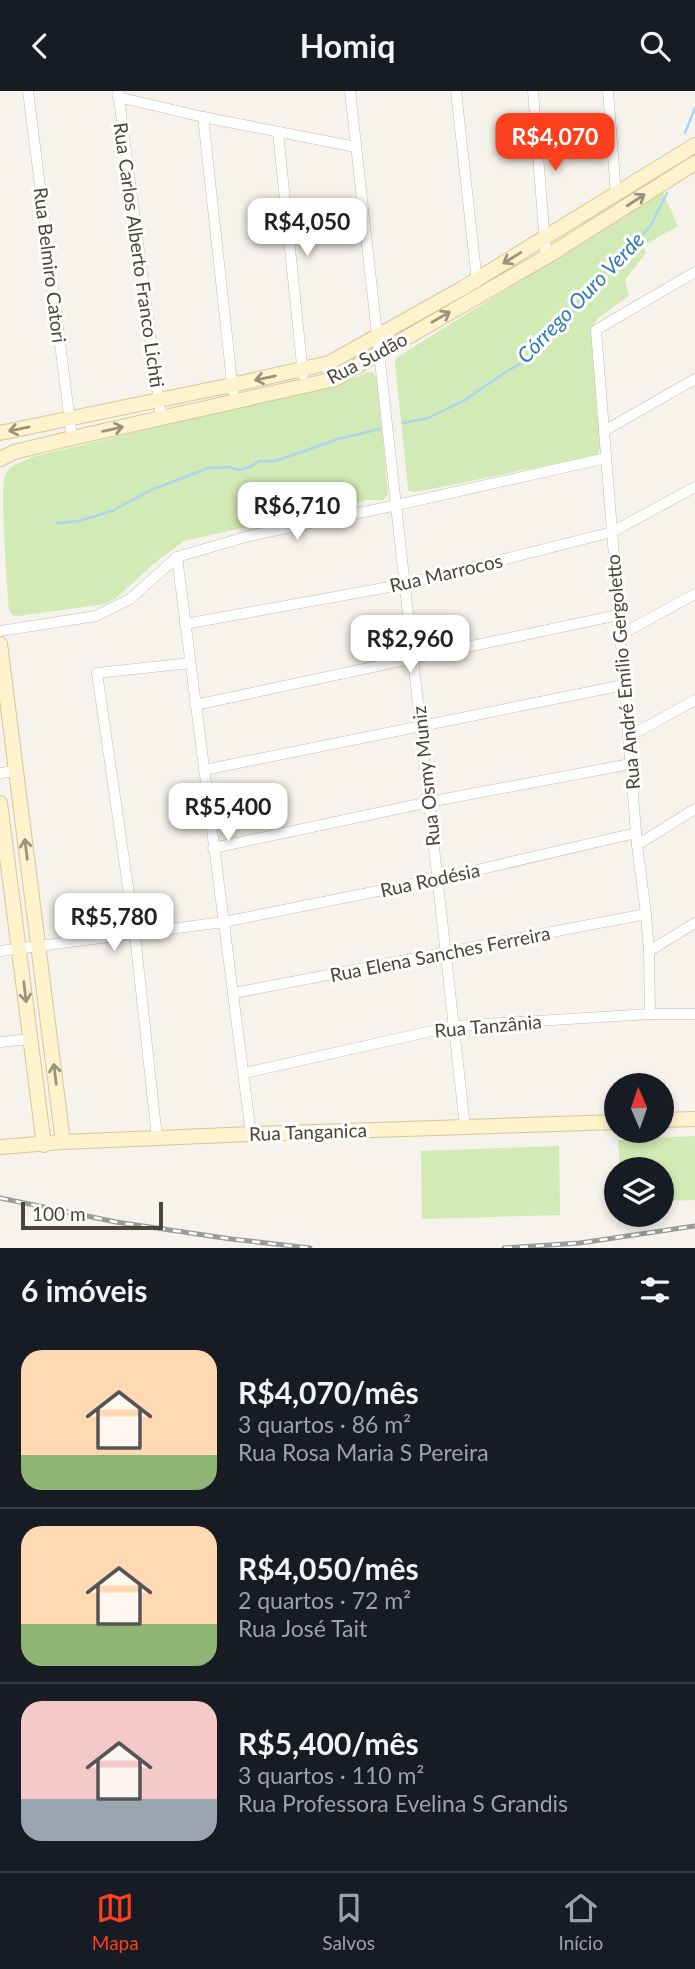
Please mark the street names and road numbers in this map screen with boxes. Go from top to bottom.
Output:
street label: Rua Carlos Alberto Franco Lichti [110,121,169,389]
street label: Rua Belmiro Catori [30,186,71,344]
street label: Rua Sudão [323,327,411,388]
street label: Rua Marrocos [387,548,505,597]
street label: Rua André Emílio Gergoletto [601,553,644,791]
street label: Rua Osmy Muniz [407,705,444,847]
street label: Rua Rodésia [378,858,482,901]
street label: Rua Elena Sanches Ferreira [328,921,552,986]
street label: Rua Tanzânia [433,1009,543,1042]
street label: Rua Tanganica [249,1118,367,1145]

